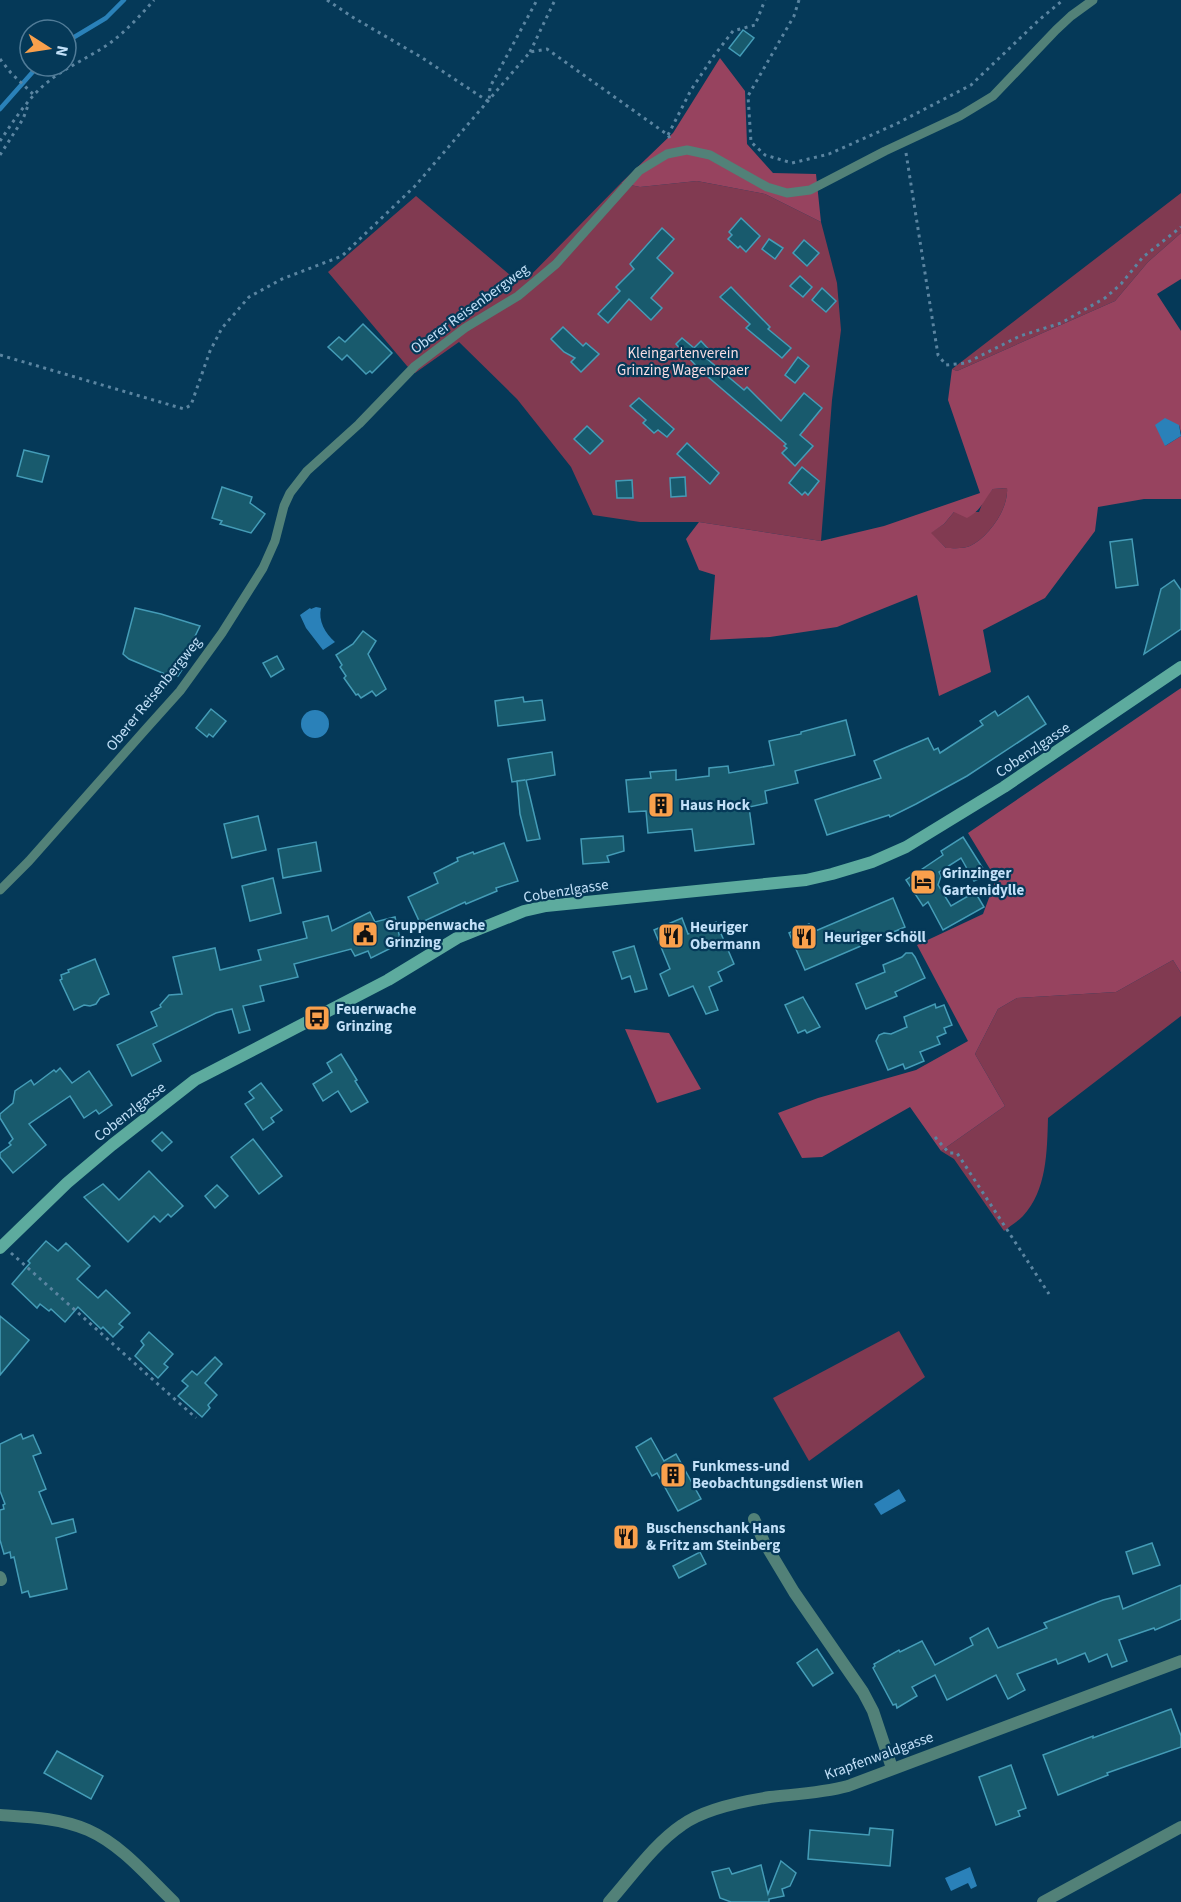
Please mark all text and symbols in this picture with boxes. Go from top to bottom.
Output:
north arrow [18,18,78,78]
text: N [50,43,74,58]
street label: Oberer Reisenbergweg [407,259,534,359]
park label: Kleingartenverein Grinzing Wagenspaer [617,343,750,381]
street label: Oberer Reisenbergweg [101,632,207,756]
street label: Cobenzlgasse [992,717,1074,783]
building icon: Haus Hock [646,790,676,820]
place label: Haus Hock [680,795,751,816]
place label: Grinzinger Gartenidylle [942,863,1024,901]
hotel icon: Grinzinger Gartenidylle [908,867,938,897]
street label: Cobenzlgasse [522,874,610,908]
place label: Gruppenwache Grinzing [385,915,486,953]
place label: Heuriger Obermann [690,917,761,955]
public building icon: Gruppenwache Grinzing [350,919,380,949]
restaurant icon: Heuriger Obermann [656,921,686,951]
restaurant icon: Heuriger Schöll [789,922,819,952]
place label: Heuriger Schöll [824,927,927,948]
place label: Feuerwache Grinzing [336,999,417,1037]
bus stop icon: Feuerwache Grinzing [302,1003,332,1033]
street label: Cobenzlgasse [90,1077,170,1147]
place label: Funkmess-und Beobachtungsdienst Wien [692,1456,863,1494]
building icon: Funkmess-und Beobachtungsdienst Wien [658,1460,688,1490]
place label: Buschenschank Hans & Fritz am Steinberg [646,1518,786,1556]
restaurant icon: Buschenschank Hans & Fritz am Steinberg [611,1522,641,1552]
street label: Krapfenwaldgasse [822,1727,936,1785]

